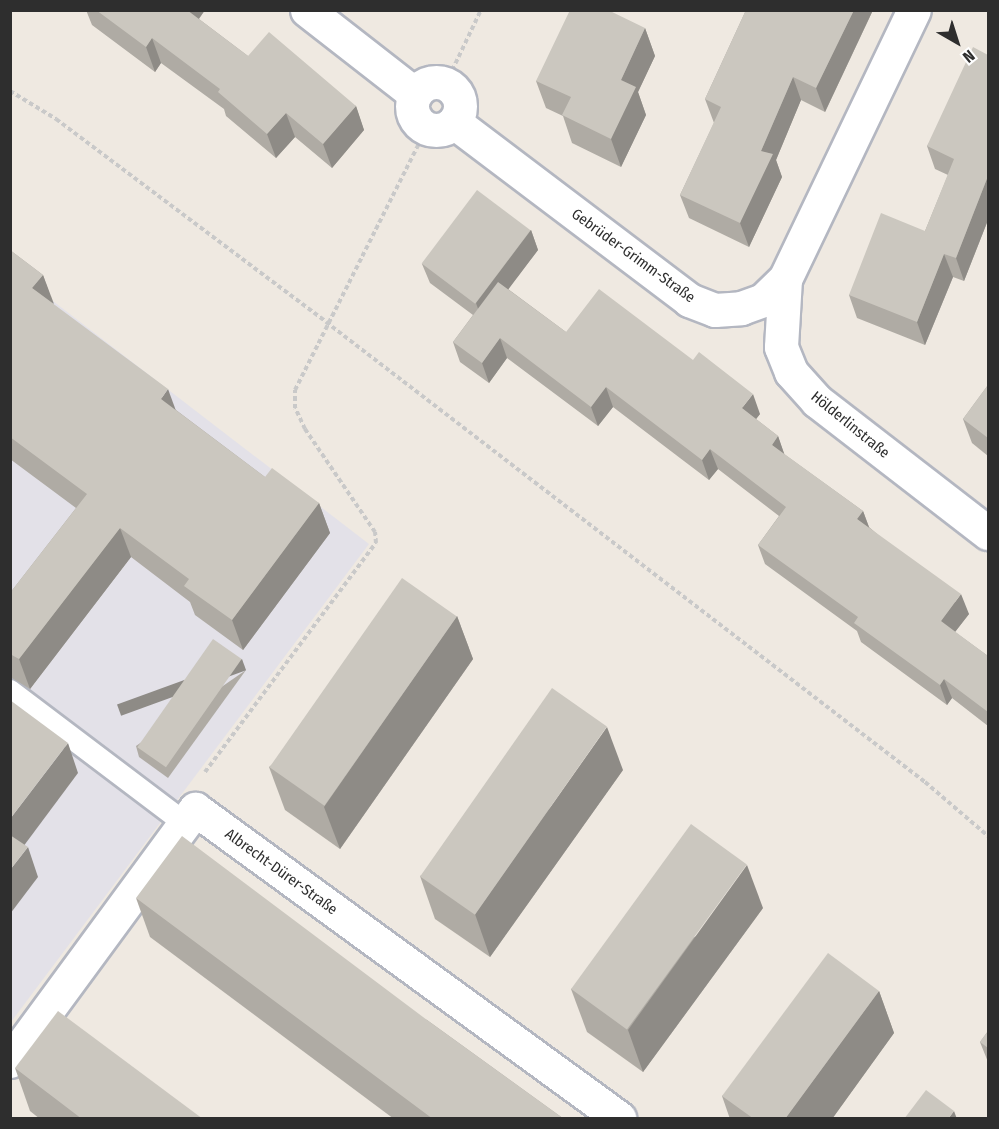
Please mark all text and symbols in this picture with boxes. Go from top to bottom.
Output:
north arrow [927,12,987,72]
text: N [959,46,978,67]
street label: Gebrüder-Grimm-Straße [568,205,698,307]
street label: Hölderlinstraße [807,388,893,462]
street label: Albrecht-Dürer-Straße [221,825,341,919]

